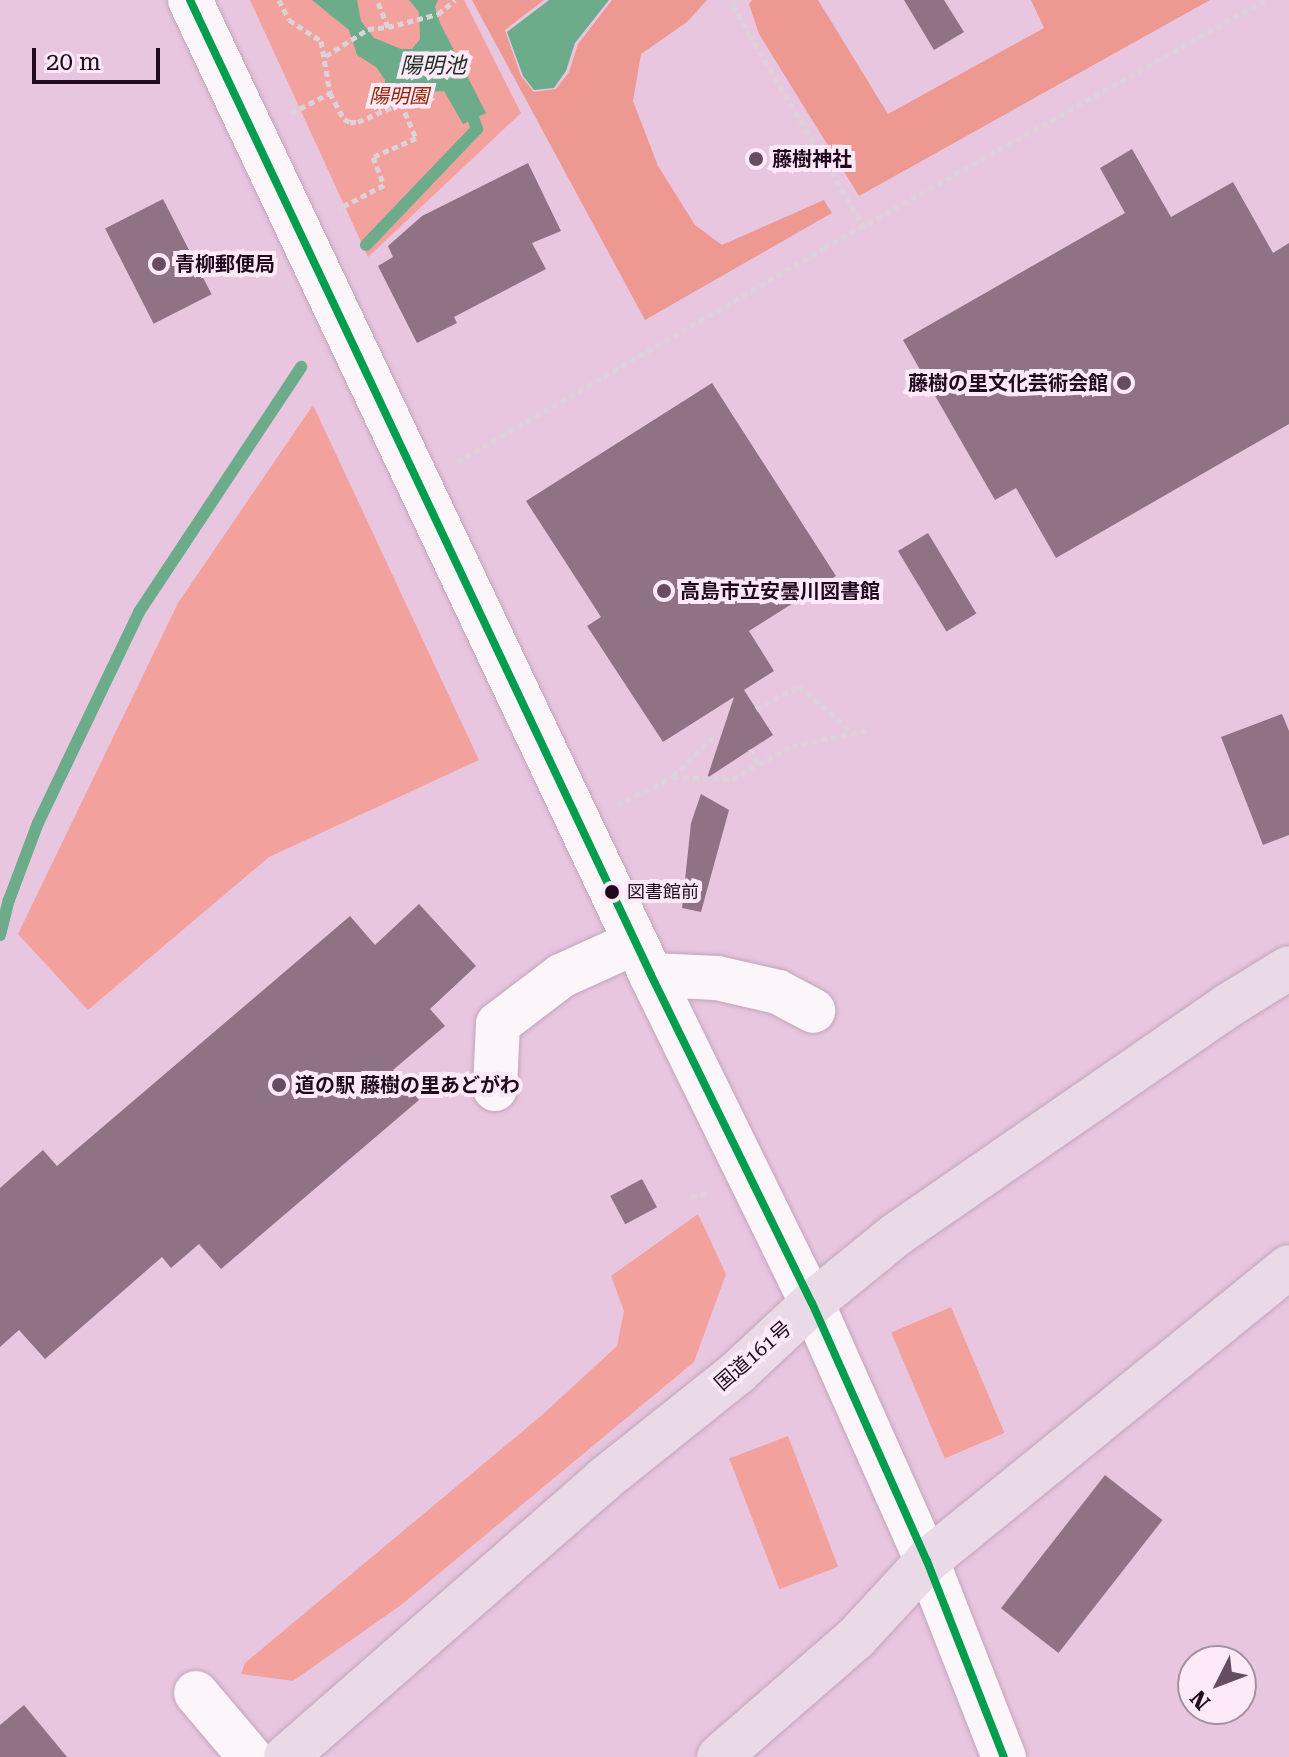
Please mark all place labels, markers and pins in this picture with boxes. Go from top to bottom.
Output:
place label: 藤樹神社 [772,147,852,171]
marker: 藤樹神社 [747,150,765,168]
place label: 青柳郵便局 [175,252,275,276]
marker: 青柳郵便局 [150,255,168,273]
place label: 藤樹の里文化芸術会館 [908,371,1108,395]
marker: 藤樹の里文化芸術会館 [1115,374,1133,392]
place label: 高島市立安曇川図書館 [680,579,880,603]
marker: 高島市立安曇川図書館 [655,582,673,600]
place label: 図書館前 [627,881,699,903]
marker: 図書館前 [604,884,620,900]
place label: 道の駅 藤樹の里あどがわ [295,1073,520,1097]
marker: 道の駅 藤樹の里あどがわ [270,1076,288,1094]

